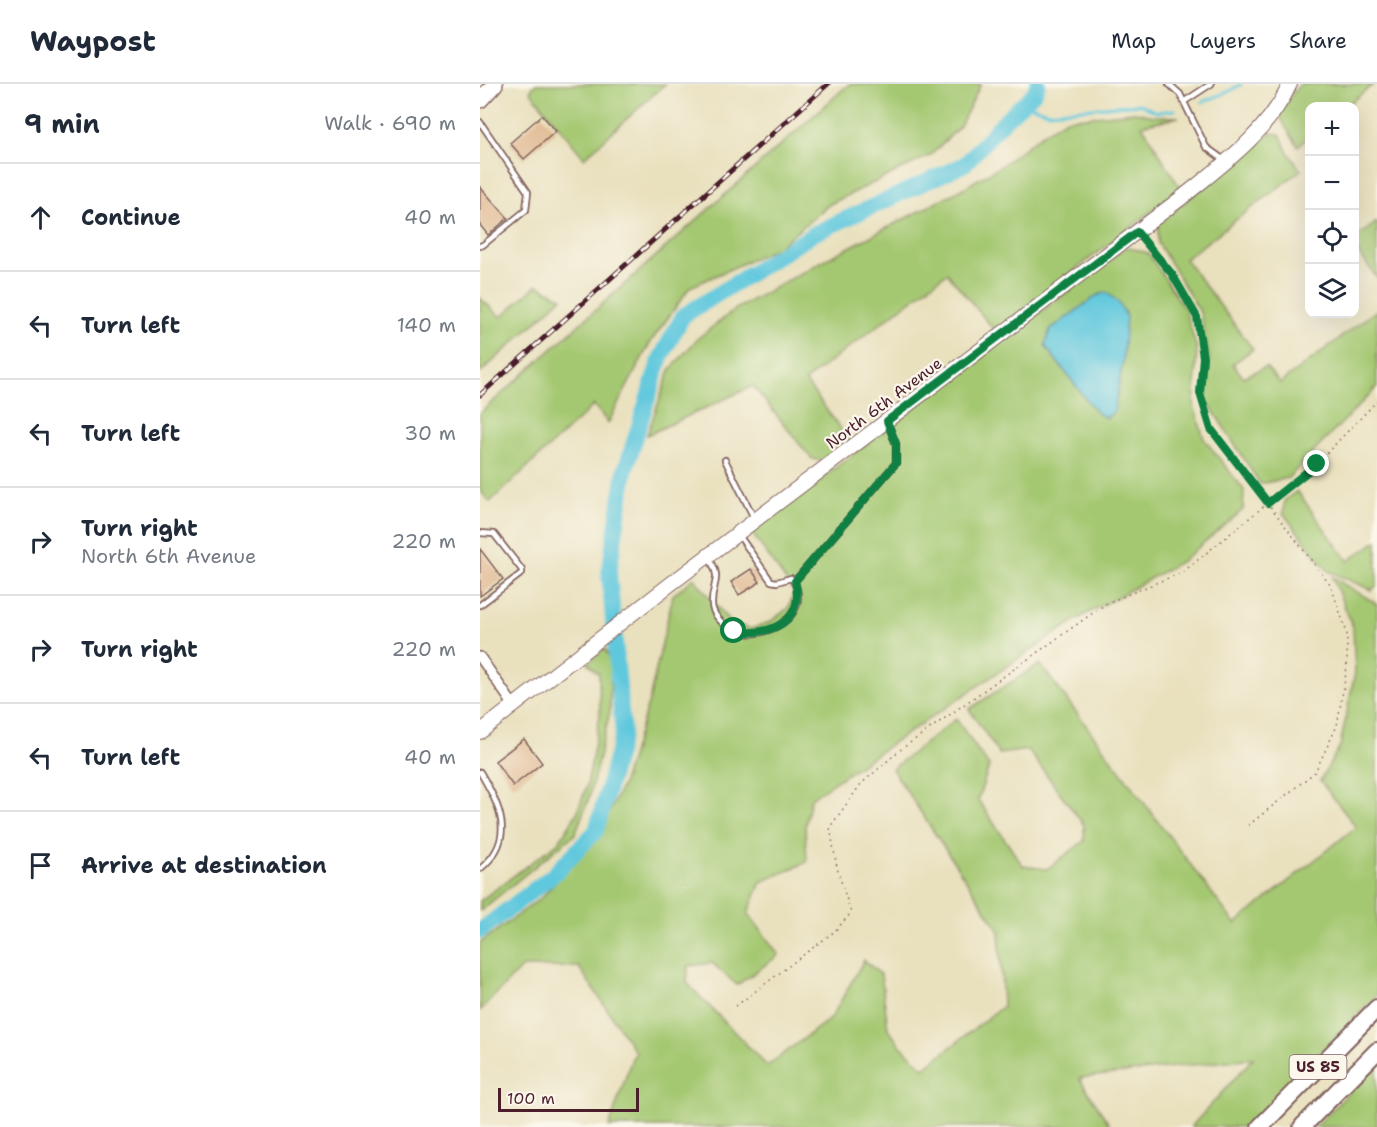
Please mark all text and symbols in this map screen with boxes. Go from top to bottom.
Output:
text: Waypost [30,22,156,60]
text: Map [1111,27,1156,55]
text: Layers [1189,27,1256,55]
text: Share [1289,27,1347,55]
map controls [1305,102,1359,318]
button: + [1305,102,1359,156]
text: 9 min [24,106,100,141]
text: Walk · 690 m [324,110,456,136]
button: − [1305,156,1359,210]
icon: ahead [24,201,57,234]
text: Continue [81,203,181,232]
text: 40 m [404,204,456,230]
button: locate [1305,210,1359,264]
button: layers [1305,264,1359,318]
icon: left [24,309,57,342]
text: Turn left [81,311,180,340]
text: 140 m [397,312,456,338]
street label: North 6th Avenue [822,352,946,454]
icon: left [24,417,57,450]
text: Turn left [81,419,180,448]
text: 30 m [404,420,456,446]
route end [1303,450,1329,476]
text: Turn right [81,514,198,543]
icon: right [24,525,57,558]
text: 220 m [392,528,456,554]
text: North 6th Avenue [81,543,256,569]
route start [720,617,746,643]
icon: right [24,633,57,666]
text: Turn right [81,635,198,664]
text: 220 m [392,636,456,662]
icon: left [24,741,57,774]
text: Turn left [81,743,180,772]
text: 40 m [404,744,456,770]
icon: arrive [24,849,57,882]
text: Arrive at destination [81,851,327,880]
road number: US 85 [1290,1055,1346,1079]
scale bar [498,1085,639,1112]
text: 100 m [507,1088,555,1109]

